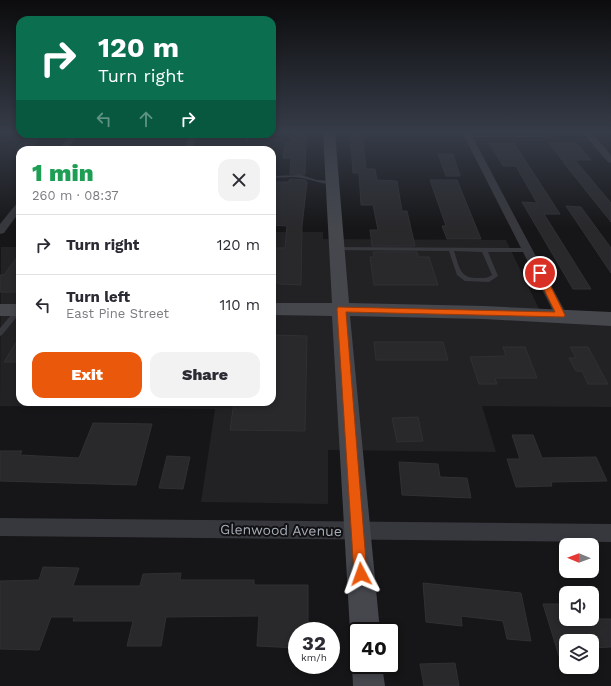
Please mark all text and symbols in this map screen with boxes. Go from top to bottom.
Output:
text: 120 m [98,31,179,64]
icon: right [32,32,84,84]
text: Turn right [98,65,184,86]
icon: left [93,108,115,130]
icon: ahead [135,108,157,130]
icon: right [177,108,199,130]
text: 1 min [32,159,94,187]
button: close [218,159,260,201]
text: 260 m · 08:37 [32,188,119,203]
icon: right [32,234,54,256]
text: Turn right [66,236,139,254]
text: 120 m [217,236,260,254]
pin [523,256,557,290]
icon: arrive [529,262,551,284]
text: Turn left [66,288,130,306]
icon: left [32,294,54,316]
text: 110 m [220,296,260,314]
text: East Pine Street [66,306,169,321]
button: Exit [32,352,142,398]
button: Share [150,352,260,398]
street label: Glenwood Avenue [220,521,342,539]
north arrow [559,538,599,578]
map controls [559,538,599,674]
position arrow [340,553,382,595]
button: sound [559,586,599,626]
speed limit sign: 40 [348,622,400,674]
text: 32 [302,631,326,655]
button: layers [559,634,599,674]
text: km/h [301,652,327,663]

